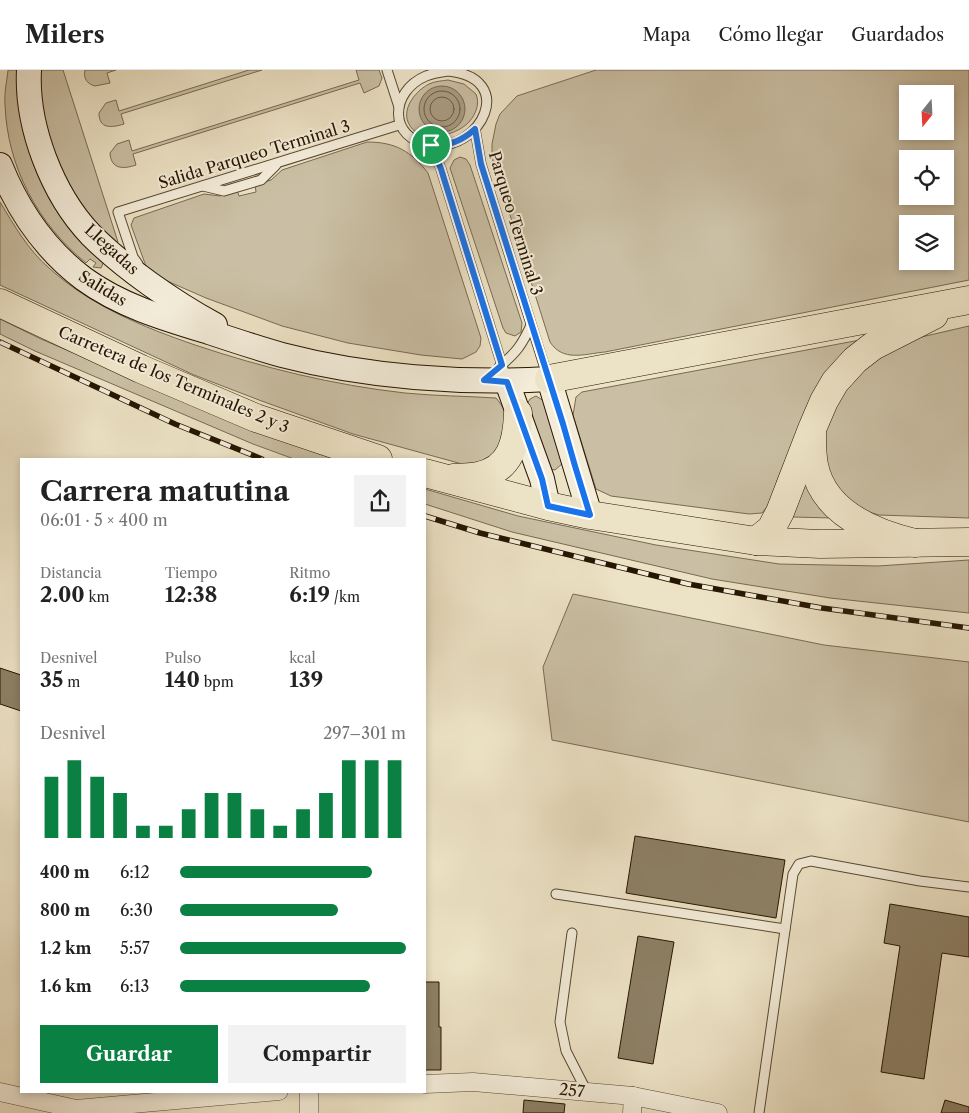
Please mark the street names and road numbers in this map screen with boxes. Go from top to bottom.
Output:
street label: Salida Parqueo Terminal 3 [156,115,352,193]
street label: Parqueo Terminal 3 [485,149,547,297]
street label: Llegadas [81,219,143,279]
street label: Salidas [75,266,131,310]
street label: Carretera de los Terminales 2 y 3 [56,321,292,437]
street label: 257 [558,1079,586,1101]

